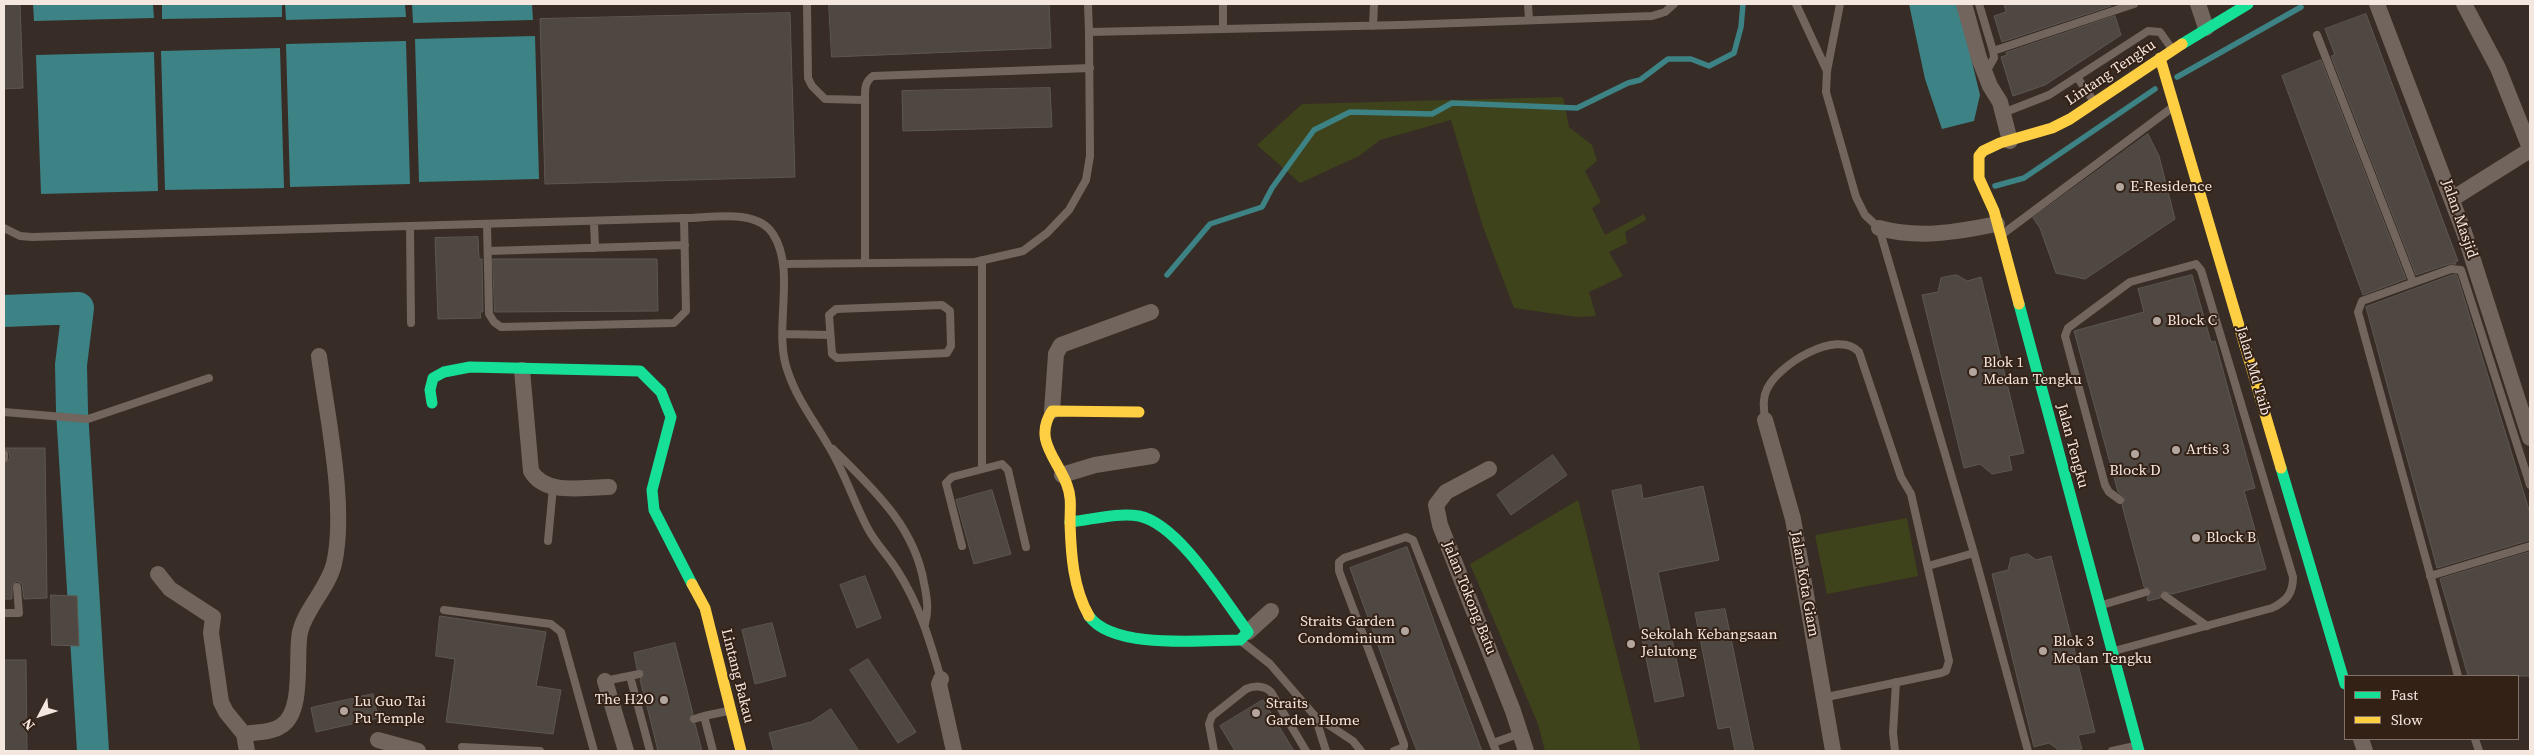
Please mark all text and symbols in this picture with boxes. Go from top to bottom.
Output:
street label: Lintang Tengku [2063,36,2159,110]
street label: Jalan Masjid [2437,177,2481,261]
place label: E-Residence [2130,178,2212,196]
marker: E-Residence [2114,181,2126,193]
place label: Block C [2167,312,2217,330]
marker: Block C [2151,315,2163,327]
street label: Jalan Md Taib [2232,324,2274,418]
place label: Blok 1 Medan Tengku [1983,354,2082,389]
marker: Blok 1 Medan Tengku [1967,366,1979,378]
street label: Jalan Tengku [2052,402,2092,490]
place label: Artis 3 [2186,441,2229,459]
marker: Artis 3 [2170,444,2182,456]
marker: Block D [2129,448,2141,460]
place label: Block D [2109,462,2161,480]
place label: Block B [2206,529,2256,547]
street label: Jalan Kota Giam [1786,530,1822,638]
marker: Block B [2190,532,2202,544]
street label: Jalan Tokong Batu [1438,539,1500,657]
place label: Straits Garden Condominium [1298,613,1395,648]
marker: Straits Garden Condominium [1399,625,1411,637]
place label: Sekolah Kebangsaan Jelutong [1641,626,1778,661]
street label: Lintang Bakau [717,627,757,725]
place label: Blok 3 Medan Tengku [2053,633,2152,668]
marker: Sekolah Kebangsaan Jelutong [1625,638,1637,650]
marker: Blok 3 Medan Tengku [2037,645,2049,657]
legend [2344,675,2519,740]
text: Fast [2391,684,2418,705]
north arrow [15,690,65,740]
place label: The H2O [595,691,654,709]
place label: Lu Guo Tai Pu Temple [354,693,426,728]
marker: The H2O [658,694,670,706]
place label: Straits Garden Home [1266,695,1360,730]
marker: Lu Guo Tai Pu Temple [338,705,350,717]
marker: Straits Garden Home [1250,707,1262,719]
text: Slow [2391,709,2423,730]
text: N [18,714,39,735]

